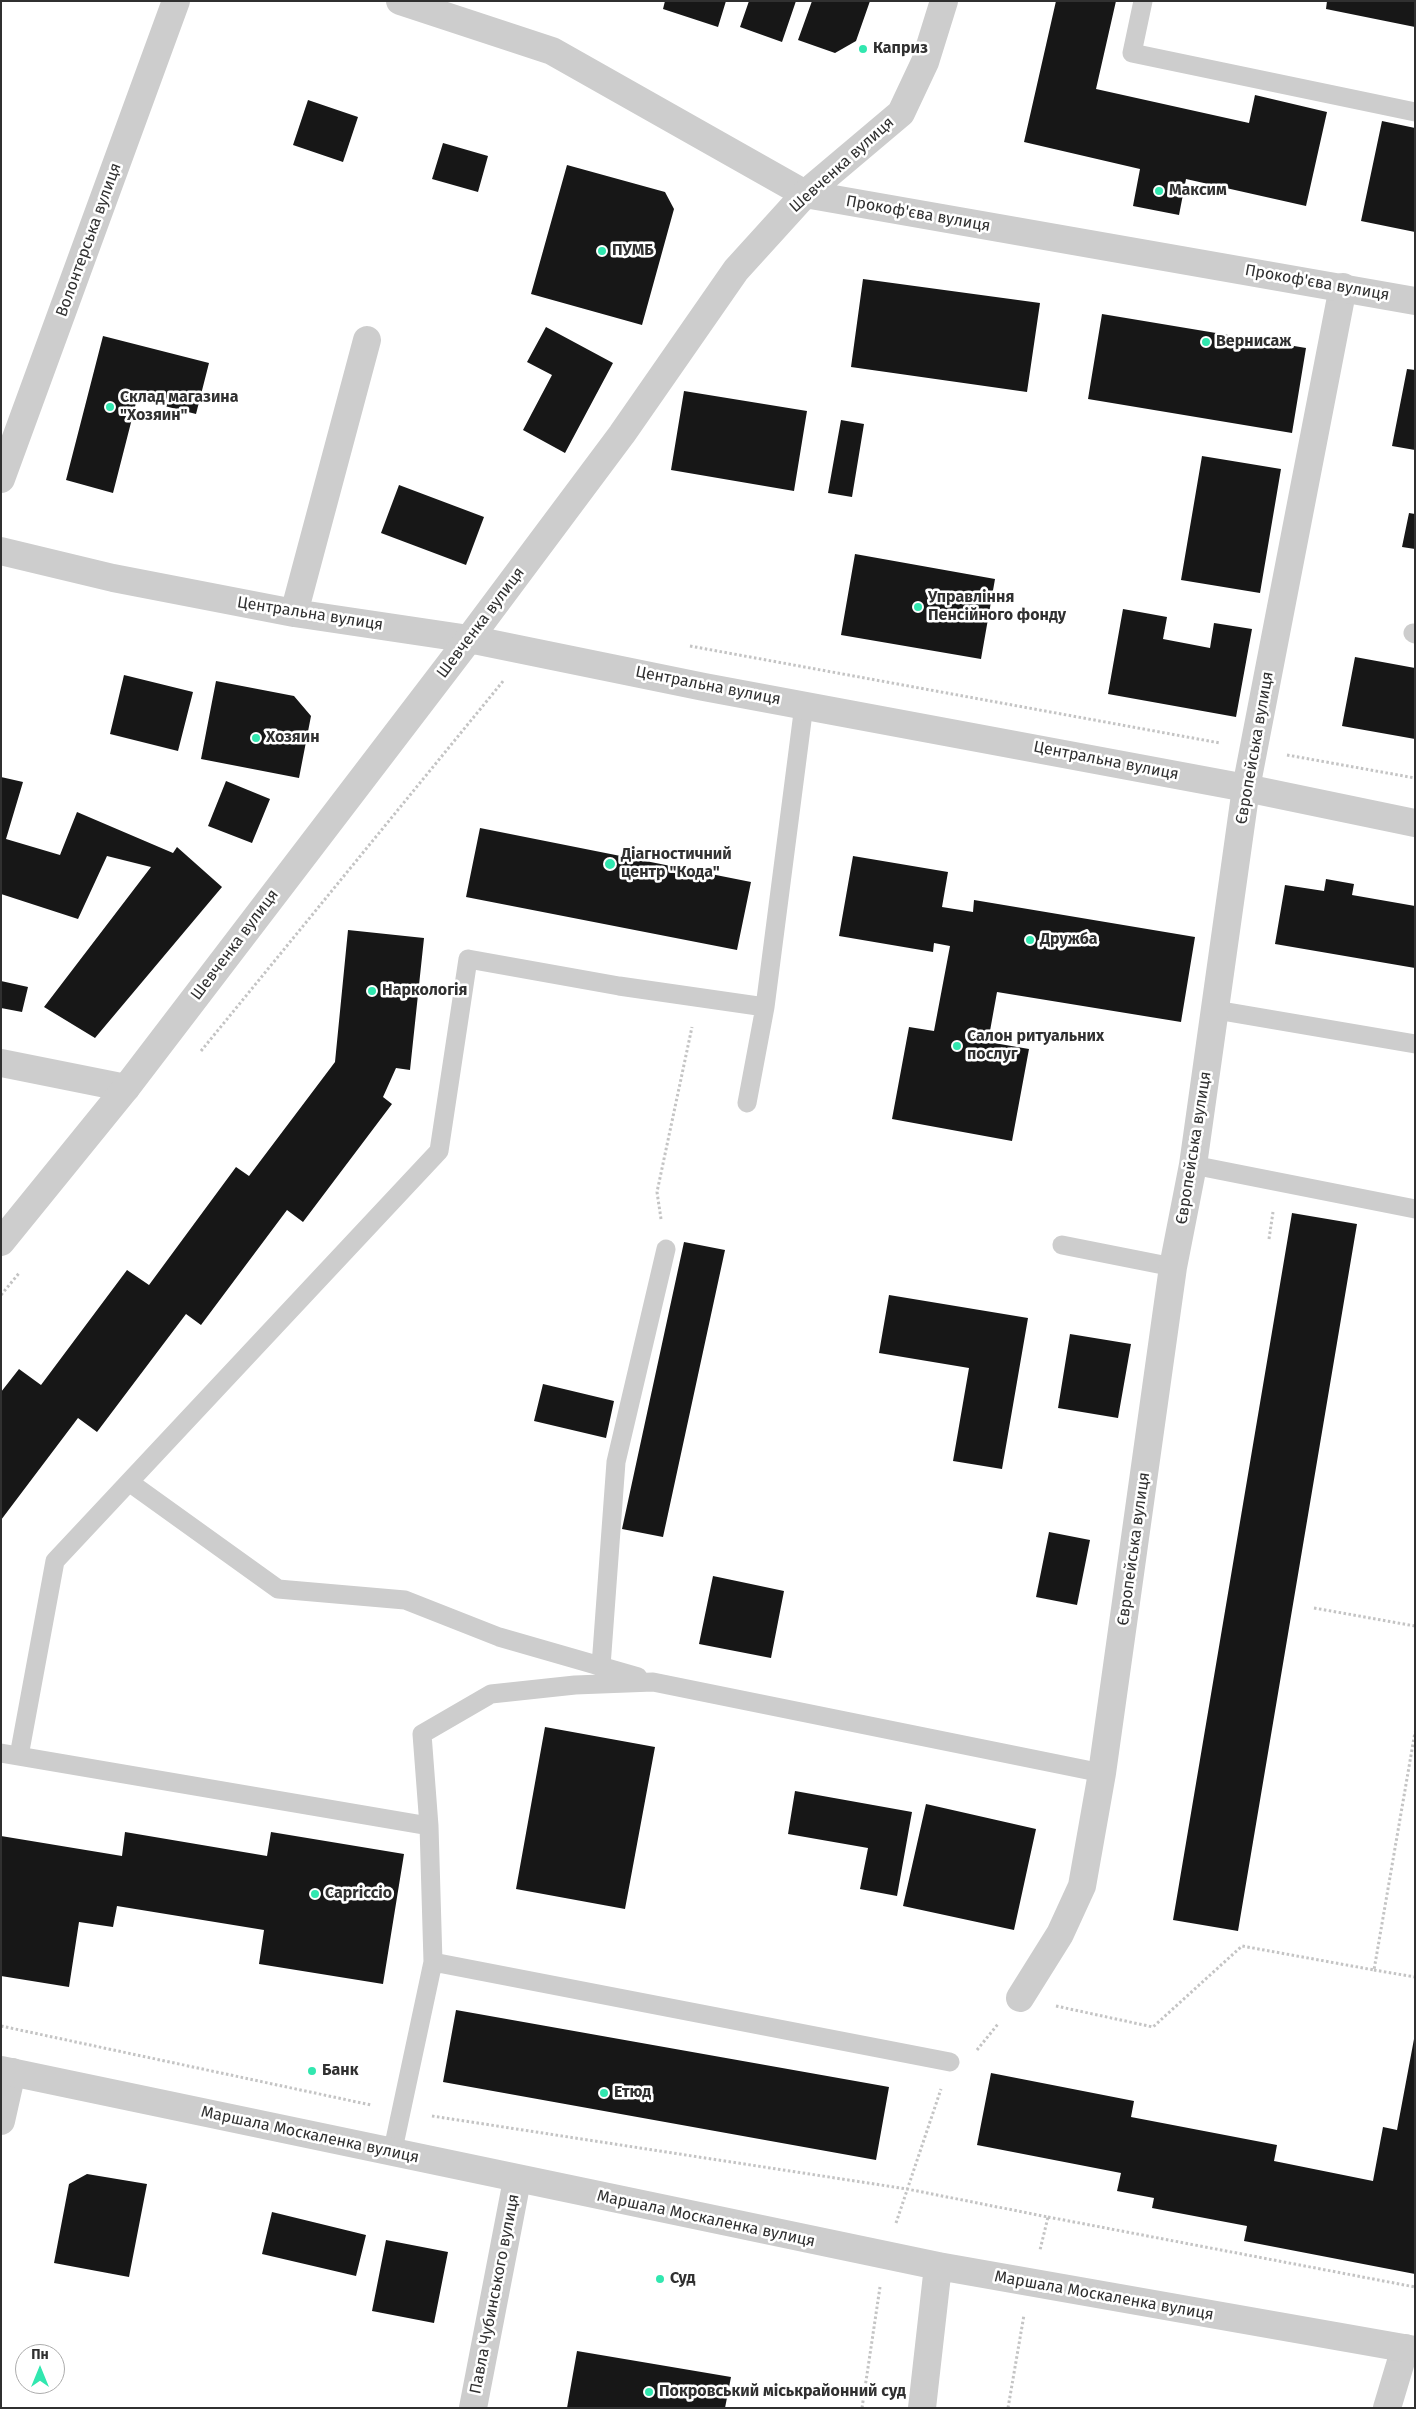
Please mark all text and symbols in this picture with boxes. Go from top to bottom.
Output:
place label: Каприз [873,39,928,59]
marker: Каприз [857,43,869,55]
street label: Шевченка вулиця [786,113,898,217]
street label: Волонтерська вулиця [52,160,126,320]
place label: Максим [1169,181,1227,201]
marker: Максим [1153,185,1165,197]
street label: Прокоф'єва вулиця [844,192,992,236]
place label: ПУМБ [612,241,654,261]
marker: ПУМБ [596,245,608,257]
street label: Прокоф'єва вулиця [1243,261,1391,305]
place label: Вернисаж [1216,332,1291,352]
marker: Вернисаж [1200,336,1212,348]
place label: Склад магазина "Хозяин" [120,388,238,426]
marker: Склад магазина "Хозяин" [104,401,116,413]
street label: Шевченка вулиця [433,564,529,682]
place label: Управління Пенсійного фонду [928,588,1066,626]
street label: Центральна вулиця [236,593,384,635]
marker: Управління Пенсійного фонду [912,601,924,613]
street label: Центральна вулиця [634,663,782,709]
street label: Європейська вулиця [1232,670,1278,826]
place label: Хозяин [266,728,320,748]
marker: Хозяин [250,732,262,744]
street label: Центральна вулиця [1032,738,1180,784]
place label: Діагностичний центр "Кода" [621,845,732,883]
marker: Діагностичний центр "Кода" [603,857,617,871]
street label: Шевченка вулиця [187,886,283,1004]
place label: Дружба [1040,930,1098,950]
marker: Дружба [1024,934,1036,946]
place label: Наркологія [382,981,468,1001]
marker: Наркологія [366,985,378,997]
place label: Салон ритуальних послуг [967,1027,1104,1065]
marker: Салон ритуальних послуг [951,1040,963,1052]
street label: Європейська вулиця [1172,1070,1216,1226]
street label: Європейська вулиця [1114,1471,1154,1627]
place label: Capriccio [325,1884,392,1904]
marker: Capriccio [309,1888,321,1900]
place label: Банк [322,2061,358,2081]
marker: Банк [306,2065,318,2077]
place label: Етюд [614,2083,651,2103]
marker: Етюд [598,2087,610,2099]
street label: Маршала Москаленка вулиця [199,2102,421,2168]
street label: Маршала Москаленка вулиця [595,2186,817,2252]
street label: Павла Чубинського вулиця [466,2192,524,2396]
street label: Маршала Москаленка вулиця [993,2267,1215,2325]
place label: Суд [670,2269,695,2289]
marker: Суд [654,2273,666,2285]
north arrow [15,2344,65,2394]
text: Пн [31,2346,49,2363]
place label: Покровський міськрайонний суд [659,2382,906,2402]
marker: Покровський міськрайонний суд [643,2386,655,2398]

